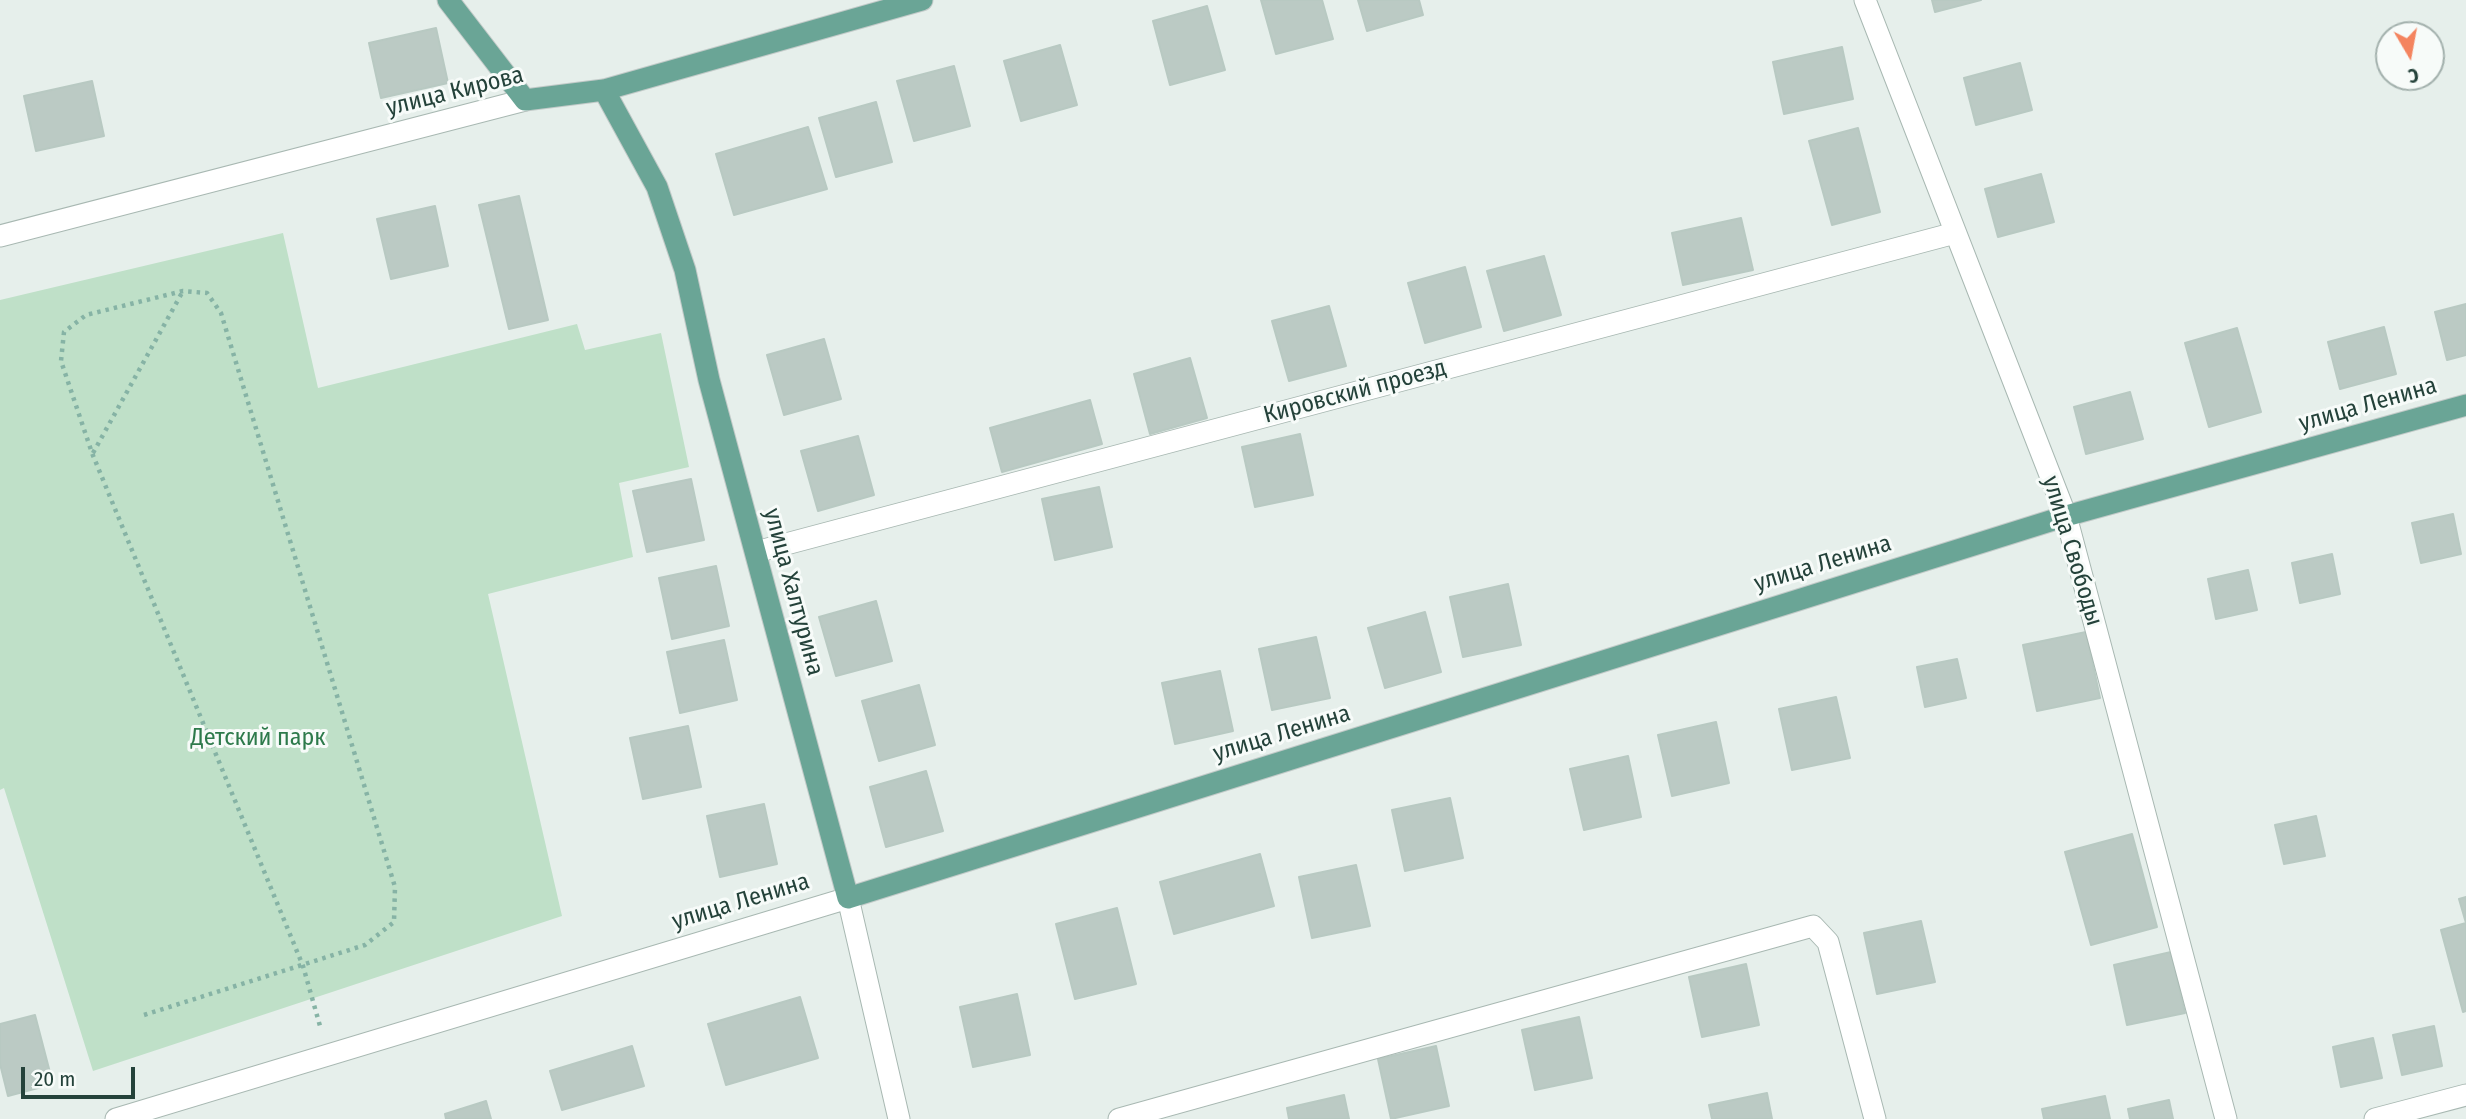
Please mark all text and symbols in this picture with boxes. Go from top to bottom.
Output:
north arrow [2375,21,2445,91]
street label: улица Кирова [383,61,527,123]
text: С [2406,63,2420,87]
street label: Кировский проезд [1261,354,1449,430]
street label: улица Ленина [2296,372,2440,438]
street label: улица Свободы [2036,473,2108,629]
street label: улица Халтурина [757,505,829,679]
street label: улица Ленина [1751,529,1895,599]
street label: улица Ленина [1210,699,1354,769]
park label: Детский парк [190,724,326,752]
street label: улица Ленина [669,867,813,937]
scale bar [24,1052,138,1096]
text: 20 m [34,1066,75,1092]

